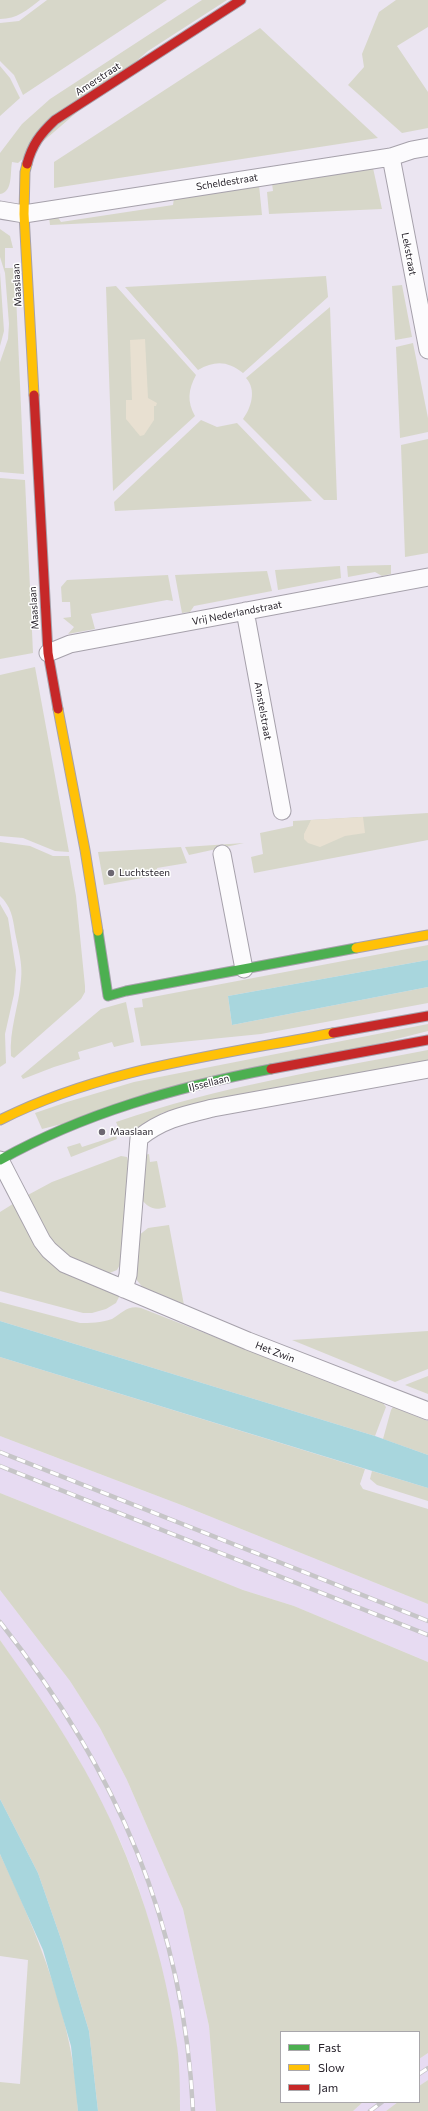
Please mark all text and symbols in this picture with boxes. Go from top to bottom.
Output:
street label: Amerstraat [73,60,123,98]
street label: Scheldestraat [195,171,259,193]
street label: Lekstraat [399,232,419,276]
street label: Maaslaan [10,263,24,307]
street label: Maaslaan [27,586,41,630]
street label: Vrij Nederlandstraat [191,598,283,628]
street label: Amstelstraat [252,681,274,741]
place label: Luchtsteen [119,867,170,879]
marker: Luchtsteen [106,868,116,878]
street label: IJssellaan [187,1072,231,1094]
place label: Maaslaan [110,1126,153,1138]
marker: Maaslaan [97,1127,107,1137]
street label: Het Zwin [254,1339,296,1365]
legend [280,2031,420,2103]
text: Fast [318,2040,341,2054]
text: Slow [318,2060,345,2074]
text: Jam [318,2080,338,2094]

